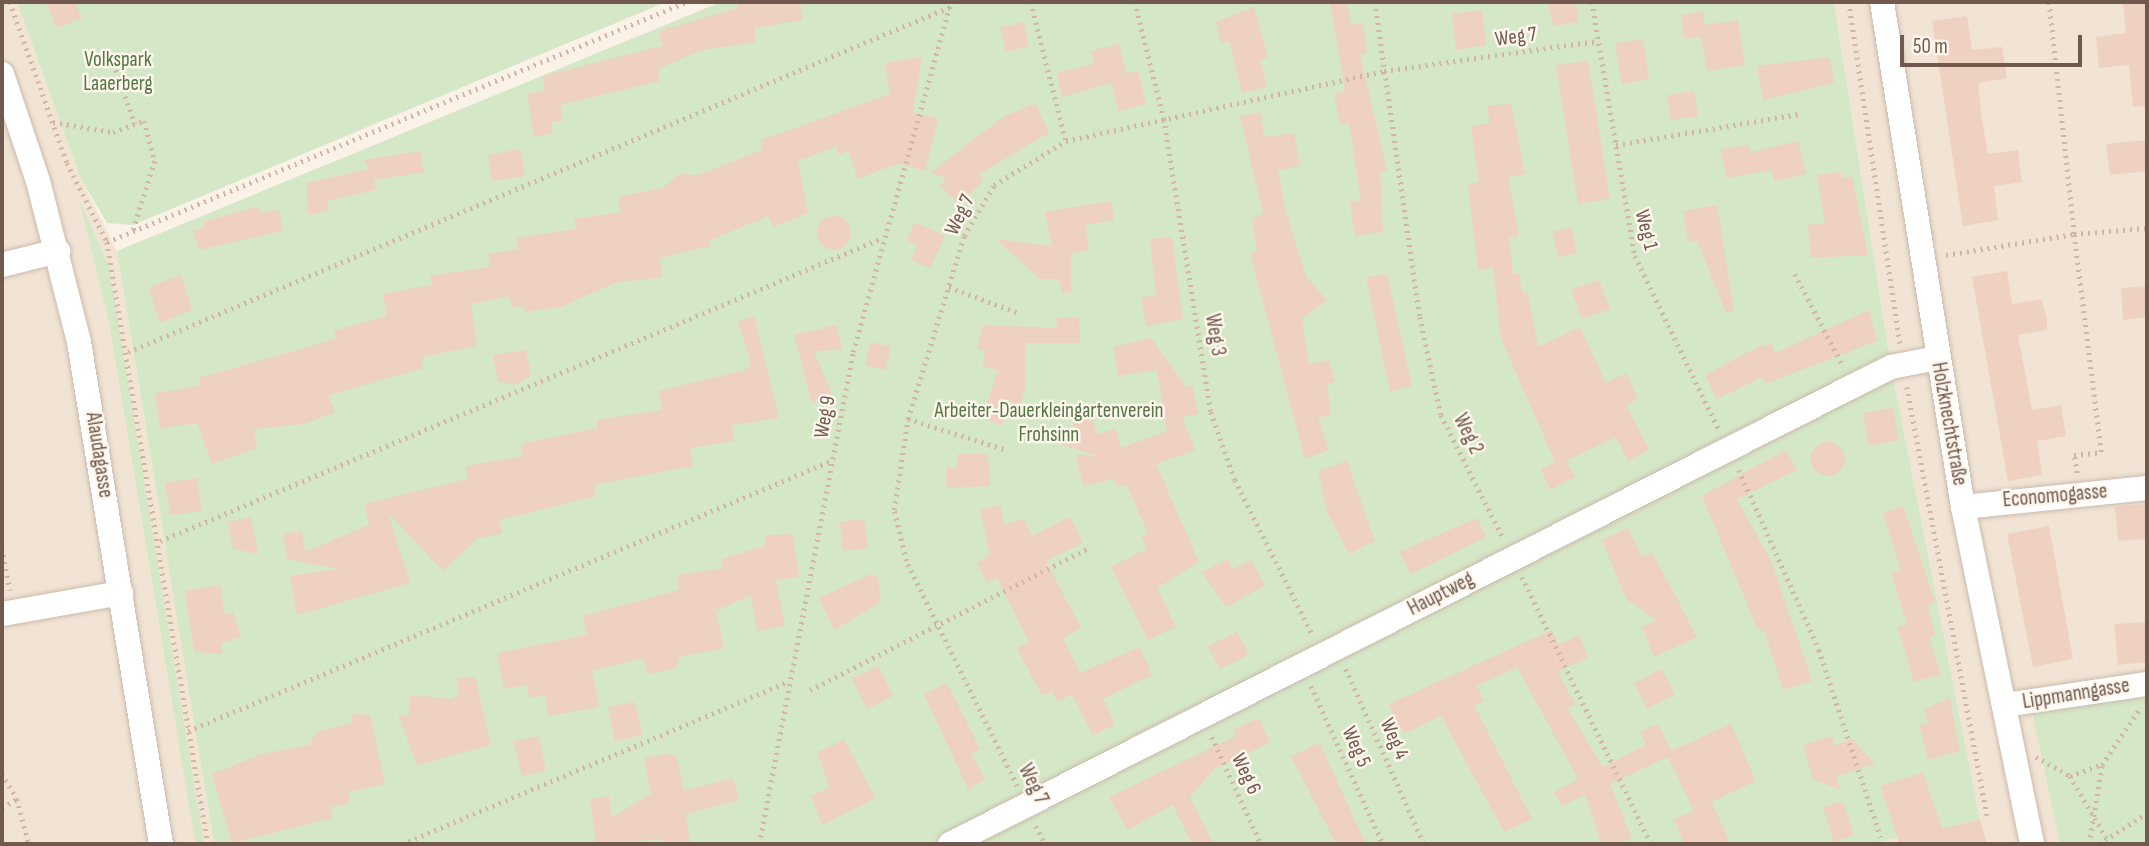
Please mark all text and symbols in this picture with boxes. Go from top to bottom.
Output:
scale bar [1904,21,2086,65]
street label: Weg 7 [1494,22,1538,52]
text: 50 m [1913,34,1948,59]
park label: Volkspark Laaerberg [83,47,153,97]
street label: Weg 7 [939,191,981,239]
street label: Weg 1 [1629,207,1663,253]
street label: Weg 3 [1199,312,1231,358]
street label: Holzknechtstraße [1926,360,1972,488]
street label: Weg 9 [809,394,841,440]
park label: Arbeiter-Dauerkleingartenverein Frohsinn [934,398,1164,448]
street label: Alaudagasse [80,410,118,500]
street label: Weg 2 [1447,410,1489,458]
street label: Economogasse [2002,479,2108,513]
street label: Hauptweg [1404,567,1478,621]
street label: Lippmanngasse [2021,673,2131,715]
street label: Weg 4 [1374,715,1414,763]
street label: Weg 5 [1336,723,1376,771]
street label: Weg 6 [1226,749,1266,799]
street label: Weg 7 [1012,760,1054,808]

